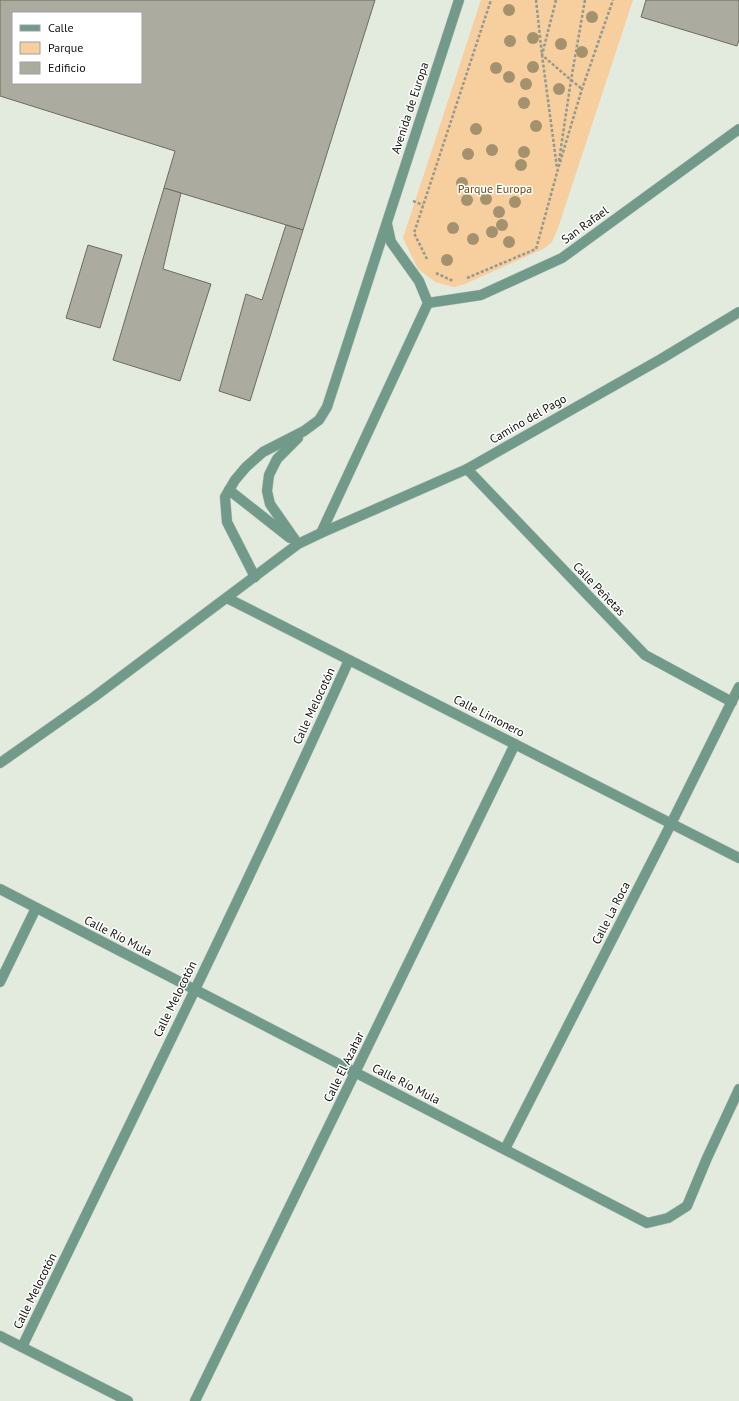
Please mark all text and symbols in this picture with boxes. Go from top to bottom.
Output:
legend [12,12,142,84]
text: Calle [48,20,74,35]
text: Parque [48,40,83,55]
text: Edificio [48,60,86,75]
street label: Avenida de Europa [388,60,431,156]
park label: Parque Europa [458,181,532,196]
street label: San Rafael [558,202,612,247]
street label: Camino del Pago [487,391,569,447]
street label: Calle Peñetas [570,559,629,619]
street label: Calle Melocotón [289,665,338,747]
street label: Calle Limonero [451,691,527,740]
street label: Calle La Roca [588,879,633,947]
street label: Calle Río Mula [82,912,155,959]
street label: Calle Melocotón [150,958,199,1039]
street label: Calle El Azahar [320,1029,367,1104]
street label: Calle Río Mula [370,1060,443,1107]
street label: Calle Melocotón [10,1250,59,1331]

